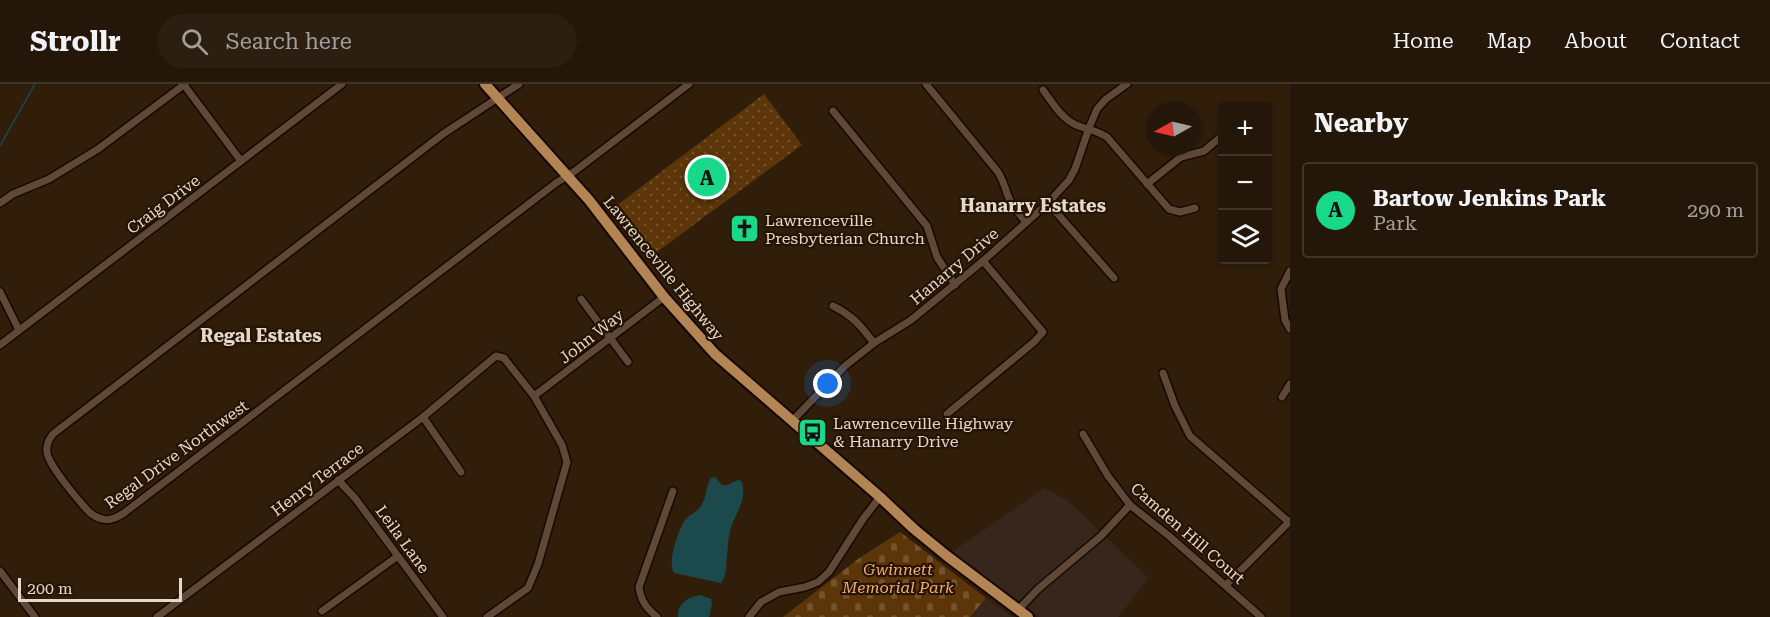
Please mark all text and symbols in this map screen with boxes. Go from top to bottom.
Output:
search box [157,14,577,68]
text: Strollr [30,25,121,58]
icon: search [178,25,211,58]
text: Search here [226,29,352,54]
text: Home [1393,29,1454,53]
text: Map [1487,29,1532,53]
text: About [1565,29,1627,53]
text: Contact [1660,29,1740,53]
north arrow [1146,102,1200,156]
map controls [1218,102,1272,264]
button: + [1218,102,1272,156]
text: Nearby [1314,108,1408,138]
pin: A [688,154,726,200]
button: − [1218,156,1272,210]
street label: Craig Drive [123,171,204,238]
text: Bartow Jenkins Park [1373,186,1606,211]
street label: Lawrenceville Highway [600,192,728,345]
district label: Hanarry Estates [960,195,1106,216]
text: A [1328,198,1343,222]
text: 290 m [1687,198,1744,222]
button: layers [1218,210,1272,264]
place label: Lawrenceville Presbyterian Church [765,211,925,248]
text: Park [1373,211,1417,235]
church icon: Lawrenceville Presbyterian Church [728,213,760,245]
street label: Hanarry Drive [906,224,1003,309]
street label: John Way [555,305,628,367]
district label: Regal Estates [200,325,322,346]
your location [813,369,842,398]
street label: Regal Drive Northwest [101,396,252,513]
place label: Lawrenceville Highway & Hanarry Drive [833,414,1014,451]
bus stop icon: Lawrenceville Highway & Hanarry Drive [796,416,828,448]
street label: Henry Terrace [268,438,367,520]
street label: Camden Hill Court [1127,479,1249,588]
street label: Leila Lane [372,502,434,577]
park label: Gwinnett Memorial Park [841,560,954,597]
scale bar [18,575,182,602]
text: 200 m [27,579,73,598]

